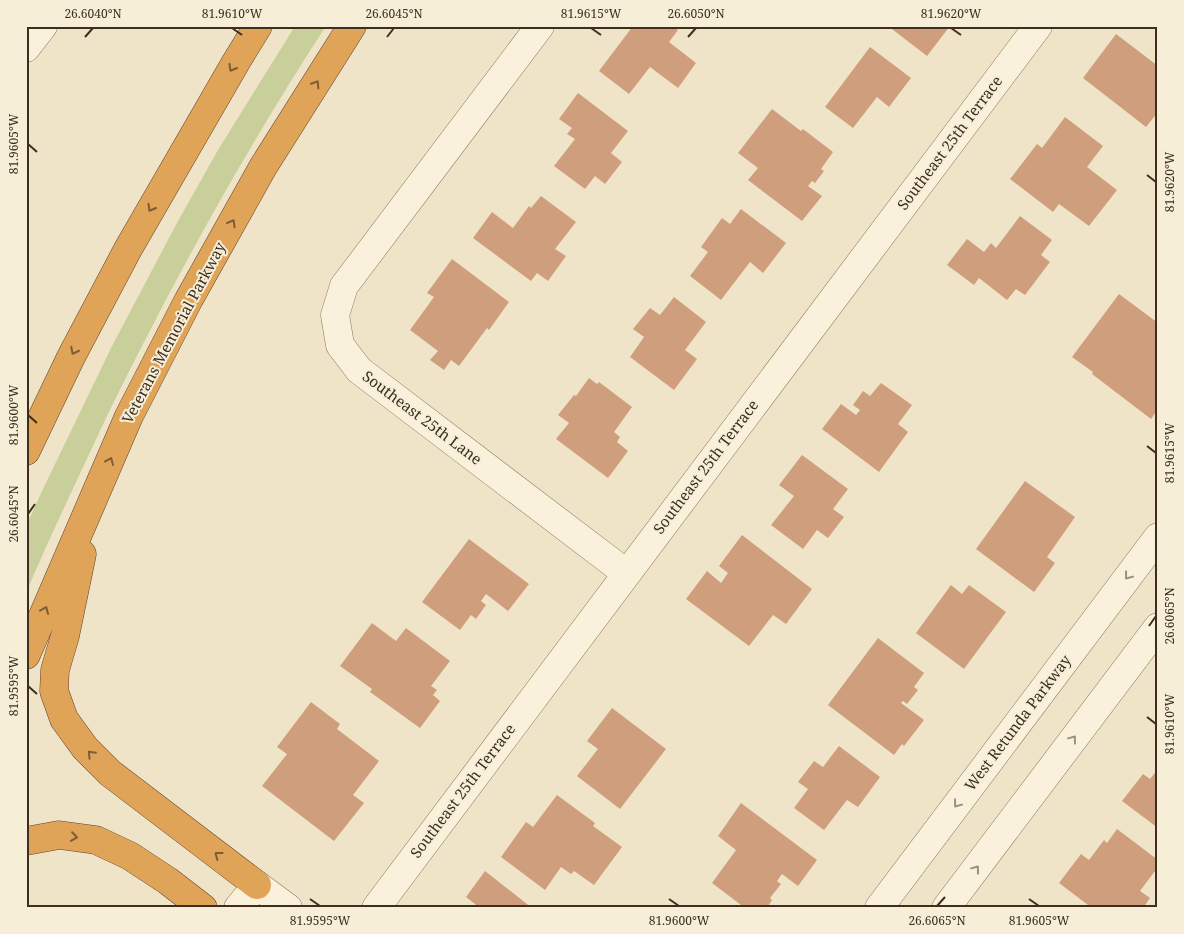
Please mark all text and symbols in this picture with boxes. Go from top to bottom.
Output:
text: 26.6040°N [64,5,122,22]
text: 81.9610°W [202,5,263,22]
text: 26.6045°N [365,5,423,22]
text: 81.9615°W [561,5,622,22]
text: 26.6050°N [667,5,725,22]
text: 81.9620°W [921,5,982,22]
one-way arrow [229,62,239,71]
street label: Southeast 25th Terrace [892,71,1006,214]
one-way arrow [309,80,319,89]
text: 81.9605°W [5,113,22,174]
text: 81.9620°W [1161,151,1178,212]
one-way arrow [147,203,157,212]
one-way arrow [226,219,236,228]
street label: Veterans Memorial Parkway [117,238,230,427]
one-way arrow [70,346,80,355]
street label: Southeast 25th Lane [359,366,486,469]
text: 81.9600°W [5,384,22,445]
street label: Southeast 25th Terrace [648,395,762,538]
text: 81.9615°W [1161,422,1178,483]
one-way arrow [103,457,114,466]
text: 26.6045°N [5,485,22,543]
one-way arrow [1126,570,1134,579]
text: 26.6065°N [1161,587,1178,645]
one-way arrow [39,606,50,615]
street label: West Retunda Parkway [959,650,1075,795]
text: 81.9595°W [5,655,22,716]
text: 81.9610°W [1161,693,1178,754]
street label: Southeast 25th Terrace [405,719,519,862]
one-way arrow [1068,736,1076,745]
one-way arrow [88,751,97,760]
one-way arrow [954,798,963,808]
one-way arrow [71,831,79,842]
one-way arrow [215,853,224,861]
one-way arrow [970,866,978,875]
text: 81.9595°W [290,912,351,929]
text: 81.9600°W [649,912,710,929]
text: 26.6065°N [908,912,966,929]
text: 81.9605°W [1009,912,1070,929]

